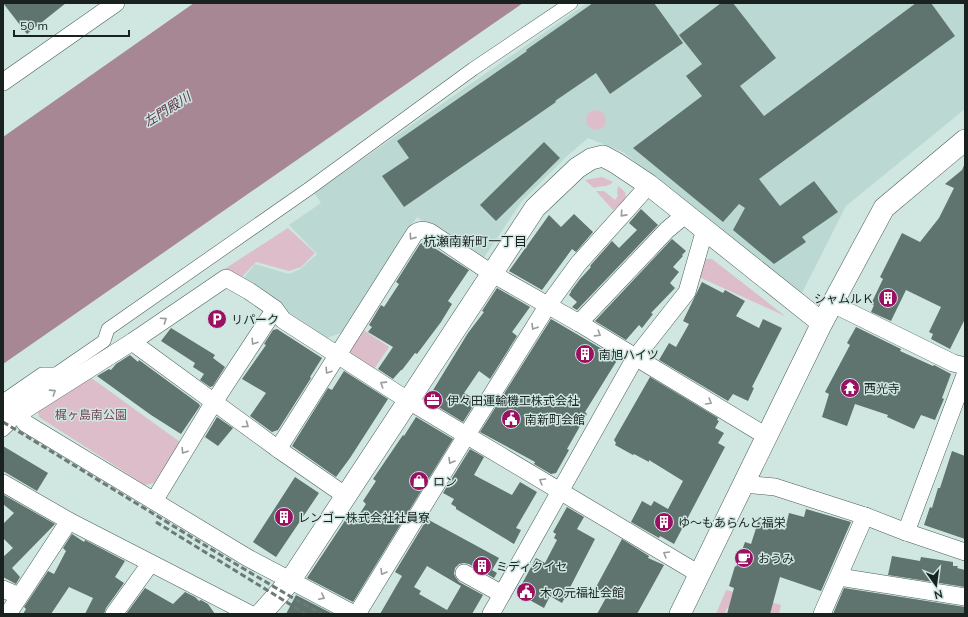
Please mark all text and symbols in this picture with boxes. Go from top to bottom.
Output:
scale bar [14,12,129,38]
text: 50 m [20,18,48,33]
water label: 左門殿川 [141,87,195,130]
one-way arrow [620,209,627,217]
one-way arrow [410,233,417,240]
district label: 杭瀬南新町一丁目 [423,233,527,249]
building icon: シャムルＫ [877,287,899,309]
place label: シャムルＫ [814,291,874,306]
parking icon: リパーク [206,308,228,330]
place label: リパーク [231,312,279,327]
one-way arrow [159,318,166,325]
one-way arrow [531,323,539,330]
one-way arrow [594,330,601,337]
one-way arrow [251,337,258,344]
building icon: 南旭ハイツ [574,343,596,365]
place label: 南旭ハイツ [599,347,659,362]
one-way arrow [325,367,332,374]
temple icon: 西光寺 [839,377,861,399]
one-way arrow [380,381,387,389]
place label: 西光寺 [864,381,900,396]
one-way arrow [49,389,56,397]
office icon: 伊々田運輸機工株式会社 [422,389,444,411]
place label: 伊々田運輸機工株式会社 [447,393,579,408]
one-way arrow [705,398,712,405]
park label: 梶ヶ島南公園 [55,407,127,422]
public building icon: 南新町会館 [500,408,522,430]
place label: 南新町会館 [525,412,585,427]
one-way arrow [242,420,249,428]
one-way arrow [181,447,189,454]
one-way arrow [448,457,455,464]
shop icon: ロン [408,470,430,492]
place label: ロン [433,474,457,489]
one-way arrow [539,478,546,486]
building icon: レンゴー株式会社社員寮 [273,506,295,528]
place label: レンゴー株式会社社員寮 [298,510,430,525]
building icon: ゆ～もあらんど福栄 [653,511,675,533]
place label: ゆ～もあらんど福栄 [678,515,786,530]
cafe icon: おうみ [733,547,755,569]
place label: おうみ [758,551,794,566]
one-way arrow [663,552,670,559]
building icon: ミディクイセ [471,555,493,577]
place label: ミディクイセ [496,559,567,574]
north arrow [916,565,956,605]
one-way arrow [380,568,388,575]
public building icon: 木の元福祉会館 [515,581,537,603]
place label: 木の元福祉会館 [540,585,624,600]
text: N [933,587,944,603]
one-way arrow [318,593,325,600]

